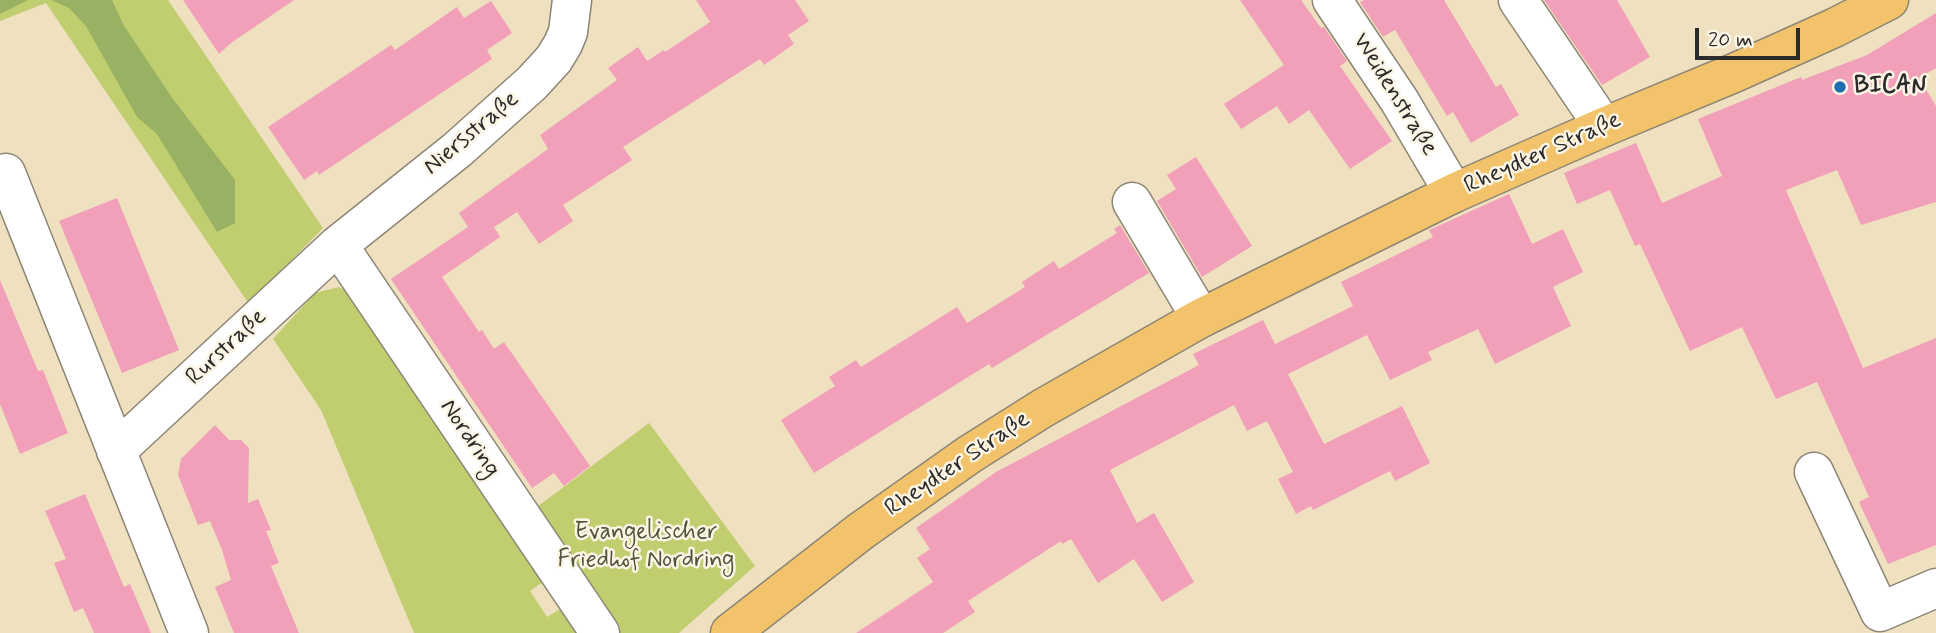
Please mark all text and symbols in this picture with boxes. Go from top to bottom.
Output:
scale bar [1698,14,1803,58]
text: 20 m [1708,26,1753,54]
street label: Weidenstraße [1345,29,1443,161]
place label: BICAN [1854,73,1927,101]
marker: BICAN [1832,79,1848,95]
street label: Niersstraße [418,86,526,182]
street label: Rheydter Straße [1460,107,1626,201]
street label: Rurstraße [181,304,273,392]
street label: Nordring [433,395,505,483]
street label: Rheydter Straße [880,406,1036,524]
park label: Evangelischer Friedhof Nordring [558,519,734,575]

